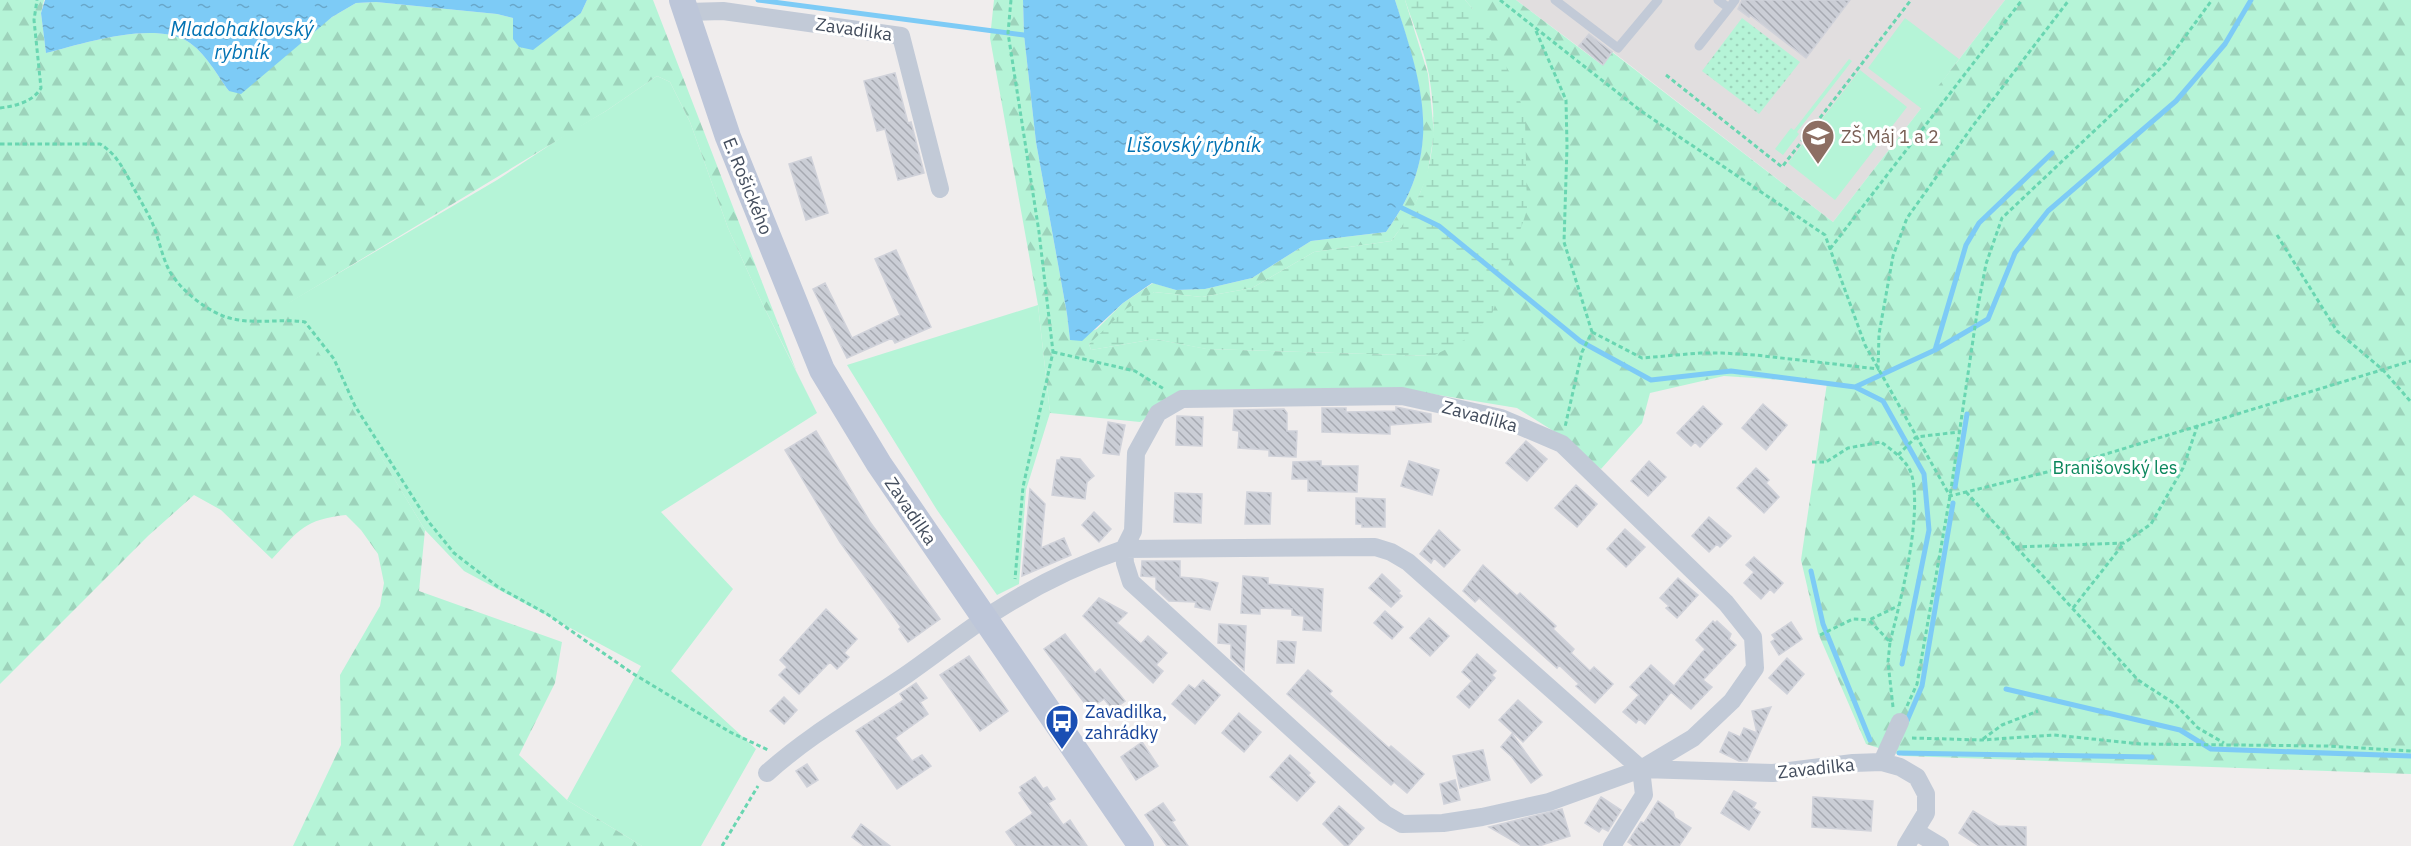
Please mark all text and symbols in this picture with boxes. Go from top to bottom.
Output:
street label: Zavadilka [814,12,894,46]
water label: Mladohaklovský rybník [170,15,315,65]
school or university icon: ZŠ Máj 1 a 2 [1800,118,1836,165]
place label: ZŠ Máj 1 a 2 [1841,124,1939,148]
water label: Lišovský rybník [1127,131,1262,158]
street label: E. Rošického [718,134,778,238]
street label: Zavadilka [1440,395,1521,437]
park label: Branišovský les [2052,456,2178,479]
street label: Zavadilka [880,473,942,550]
place label: Zavadilka, zahrádky [1085,700,1167,744]
bus stop icon: Zavadilka, zahrádky [1044,703,1080,750]
street label: Zavadilka [1776,752,1856,783]

